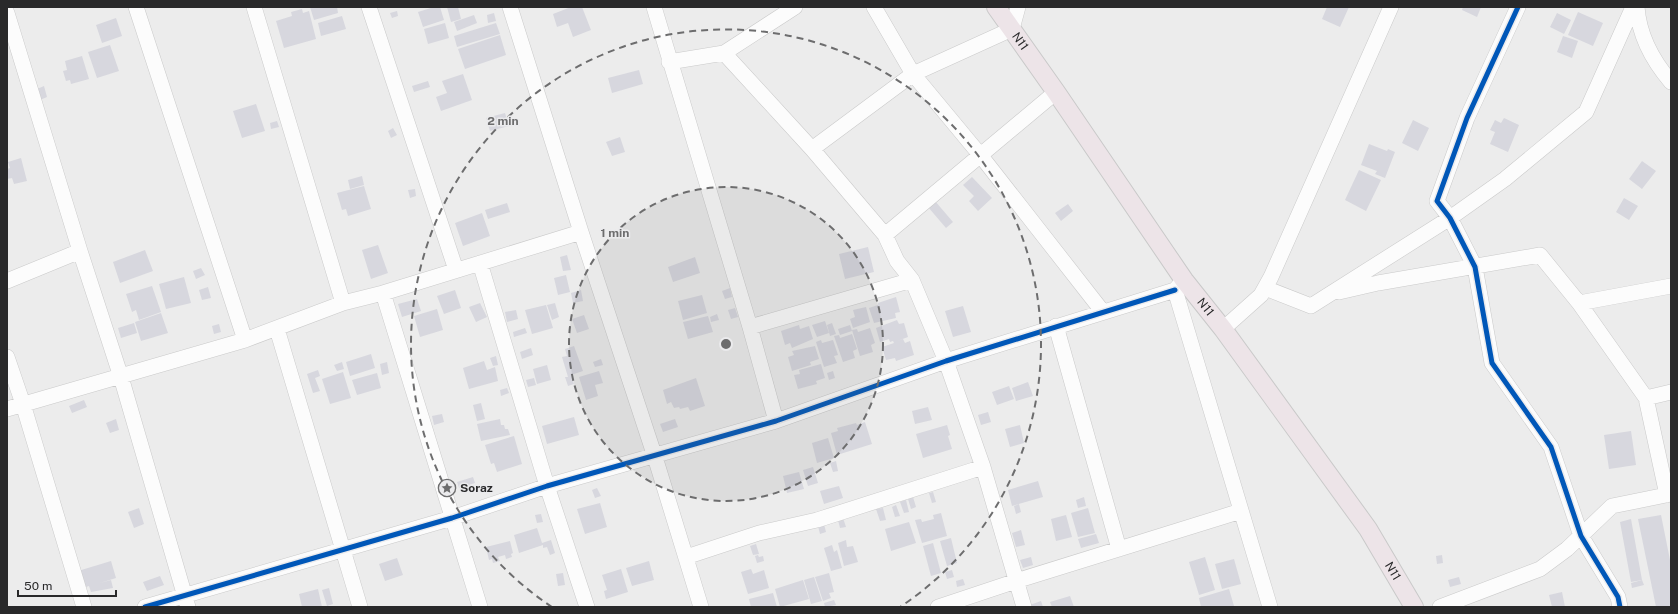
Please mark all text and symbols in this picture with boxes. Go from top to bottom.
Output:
street label: N11 [1009,30,1031,53]
text: 2 min [487,114,519,128]
text: 1 min [601,226,629,240]
street label: N11 [1194,295,1217,319]
centre of rings [719,337,733,351]
place icon: Soraz [437,478,457,498]
place label: Soraz [460,481,493,495]
street label: N11 [1382,559,1404,583]
scale bar [18,572,116,598]
text: 50 m [24,579,52,593]

